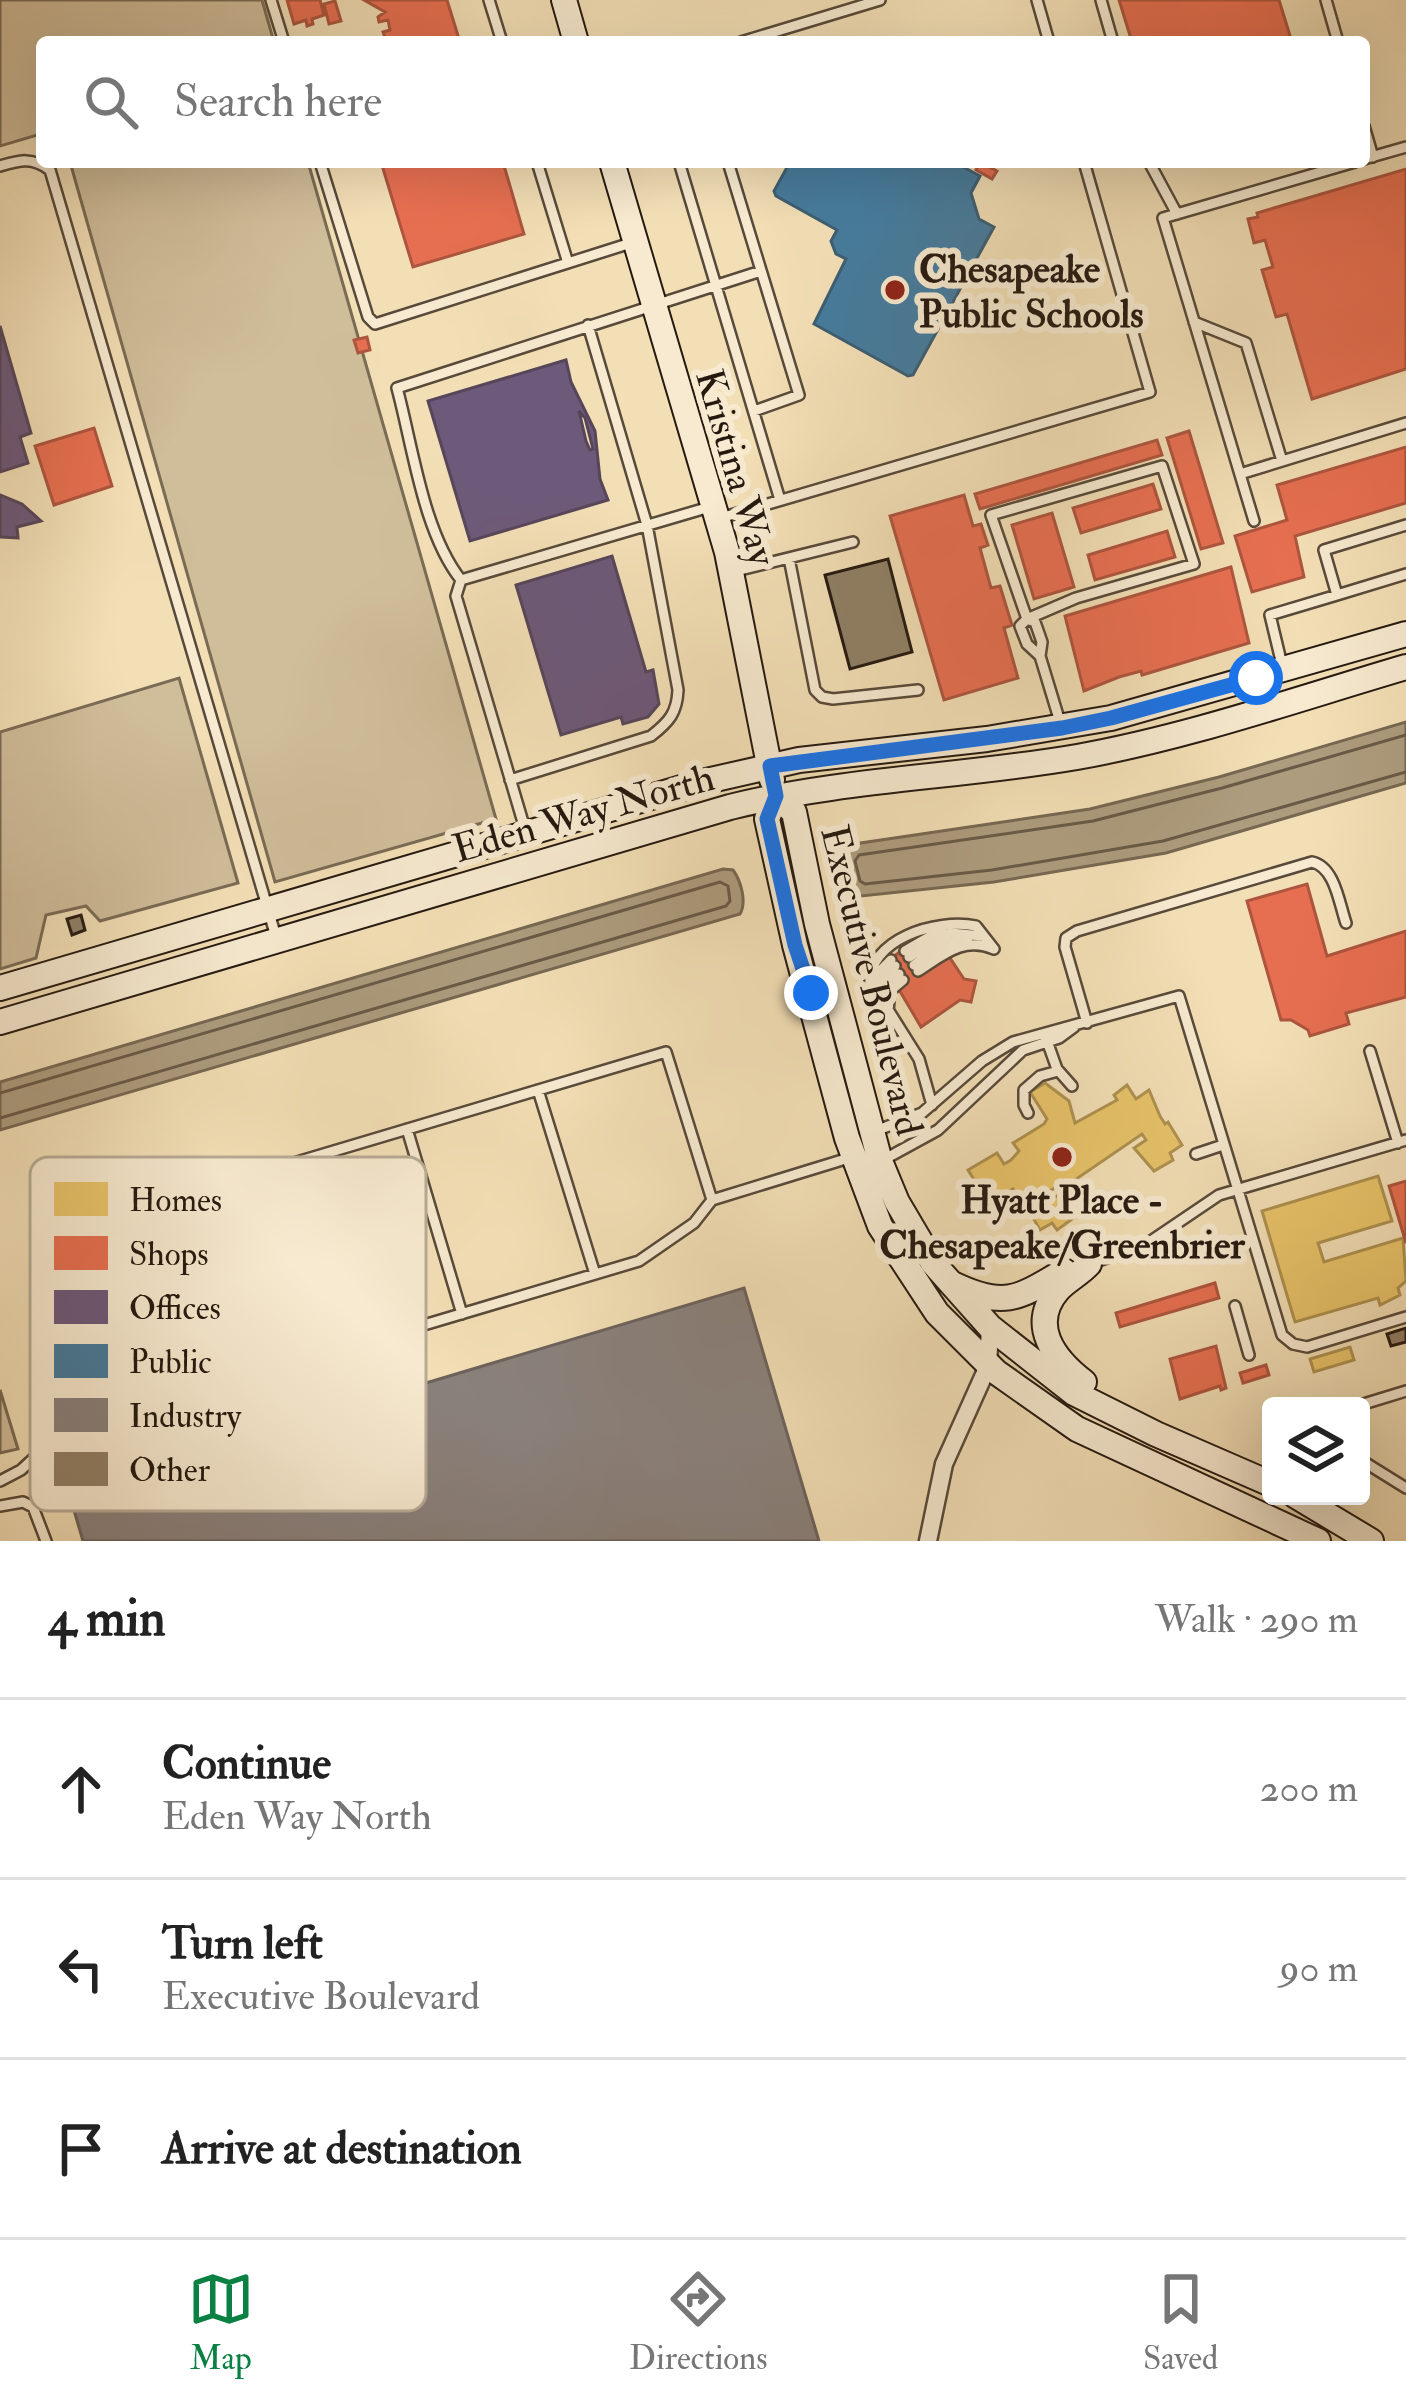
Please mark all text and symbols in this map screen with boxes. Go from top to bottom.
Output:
search box [36,36,1370,168]
icon: search [78,69,144,135]
text: Search here [174,74,382,130]
place label: Chesapeake Public Schools [919,245,1144,339]
marker: Chesapeake Public Schools [882,277,908,303]
street label: Kristina Way [684,364,787,572]
route start [1229,651,1283,705]
street label: Eden Way North [447,753,720,874]
street label: Executive Boulevard [809,820,934,1141]
route end [784,966,838,1020]
marker: Hyatt Place - Chesapeake/Greenbrier [1049,1144,1075,1170]
legend [30,1157,426,1511]
place label: Hyatt Place - Chesapeake/Greenbrier [879,1176,1245,1270]
text: Homes [129,1180,222,1221]
text: Shops [129,1234,209,1276]
text: Offices [129,1288,221,1329]
text: Public [129,1342,212,1383]
text: Industry [129,1396,242,1437]
map controls [1262,1397,1370,1505]
button: layers [1262,1397,1370,1505]
text: Other [129,1450,211,1491]
text: 4 min [48,1587,166,1651]
text: Walk · 290 m [1155,1595,1358,1644]
text: Continue [162,1736,331,1792]
icon: ahead [48,1756,114,1822]
text: 200 m [1260,1764,1358,1813]
text: Eden Way North [162,1792,432,1841]
text: Turn left [162,1916,323,1972]
icon: left [48,1936,114,2002]
text: 90 m [1280,1944,1358,1993]
text: Executive Boulevard [162,1972,480,2021]
icon: arrive [48,2116,114,2182]
text: Arrive at destination [162,2121,522,2177]
tab: Map [188,2266,254,2379]
tab: Directions [629,2266,768,2379]
tab: Saved [1143,2266,1218,2379]

